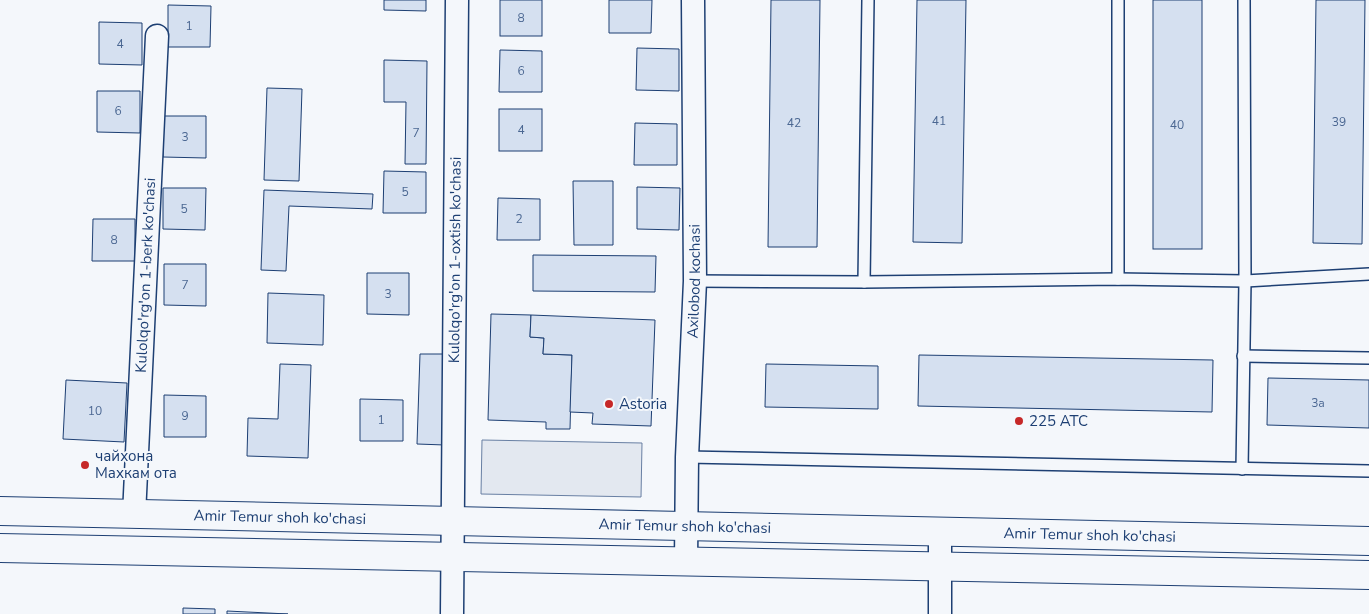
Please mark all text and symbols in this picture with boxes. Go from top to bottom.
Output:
house number: 8 [517,10,525,26]
house number: 1 [185,18,193,34]
house number: 4 [116,36,124,52]
house number: 6 [517,63,525,79]
house number: 6 [114,103,122,119]
house number: 41 [932,113,946,129]
house number: 39 [1332,114,1346,130]
house number: 42 [787,115,801,131]
house number: 40 [1170,117,1184,133]
house number: 4 [517,122,525,138]
house number: 7 [412,125,420,141]
house number: 3 [181,129,189,145]
street label: Kulolqo'rg'on 1-oxtish ko'chasi [444,157,466,363]
street label: Kulolqo'rg'on 1-berk ko'chasi [131,177,160,373]
house number: 5 [401,184,409,200]
house number: 5 [180,201,188,217]
house number: 2 [515,211,523,227]
street label: Axilobod kochasi [682,224,705,339]
house number: 8 [110,232,118,248]
house number: 7 [181,277,189,293]
house number: 3 [384,286,392,302]
place label: Astoria [619,394,667,414]
house number: 3а [1311,395,1325,411]
marker: Astoria [603,398,615,410]
house number: 10 [88,403,102,419]
house number: 9 [181,408,189,424]
place label: 225 АТС [1029,411,1088,431]
house number: 1 [377,412,385,428]
marker: 225 АТС [1013,415,1025,427]
place label: чайхона Махкам ота [95,446,177,483]
marker: чайхона Махкам ота [79,459,91,471]
street label: Amir Temur shoh ko'chasi [193,505,366,529]
street label: Amir Temur shoh ko'chasi [598,514,771,538]
street label: Amir Temur shoh ko'chasi [1003,523,1176,547]

